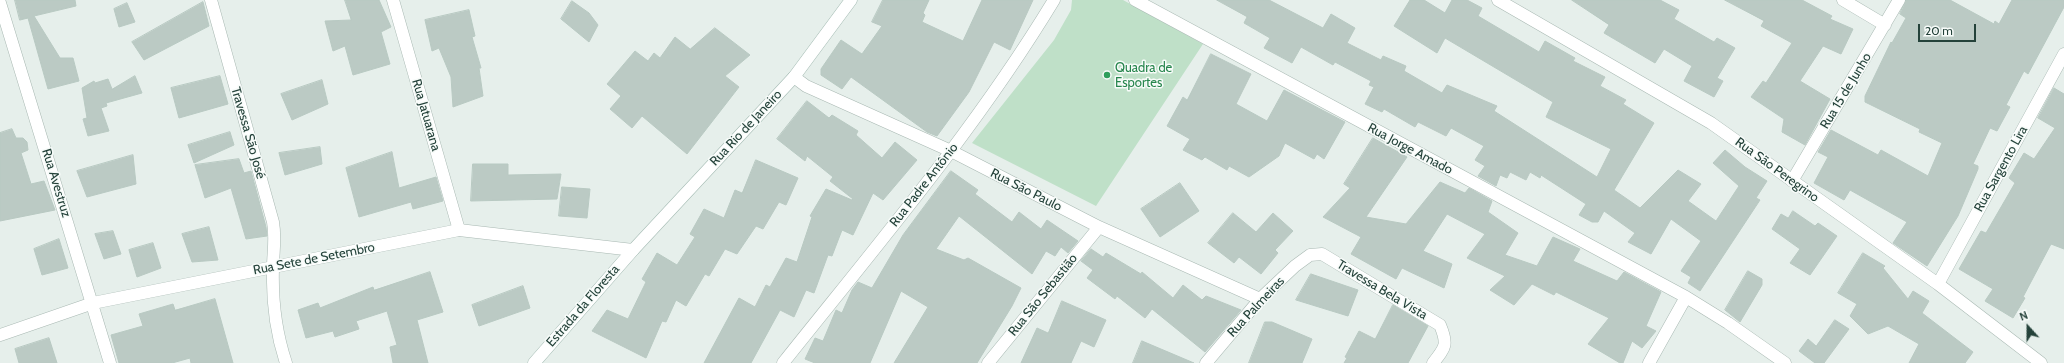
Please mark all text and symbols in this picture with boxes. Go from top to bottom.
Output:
scale bar [1920,16,1978,42]
text: 20 m [1925,23,1953,38]
street label: Rua 15 de Junho [1817,50,1875,132]
place label: Quadra de Esportes [1115,60,1172,91]
marker: Quadra de Esportes [1102,70,1112,80]
street label: Rua Jatuarana [408,77,444,153]
street label: Travessa São José [227,85,269,181]
street label: Rua Rio de Janeiro [707,87,785,169]
street label: Rua Jorge Amado [1365,120,1455,178]
street label: Rua Sargento Lira [1971,123,2031,215]
street label: Rua São Peregrino [1732,134,1822,206]
street label: Rua Padre Antônio [887,140,961,230]
street label: Rua Avestruz [38,147,74,219]
street label: Rua São Paulo [988,165,1064,215]
street label: Rua Sete de Setembro [252,240,376,278]
street label: Rua São Sebastião [1005,251,1081,339]
street label: Travessa Bela Vista [1334,257,1430,323]
street label: Estrada da Floresta [543,262,623,350]
street label: Rua Palmeiras [1224,274,1288,340]
north arrow [2008,307,2048,347]
text: N [2018,308,2030,324]

